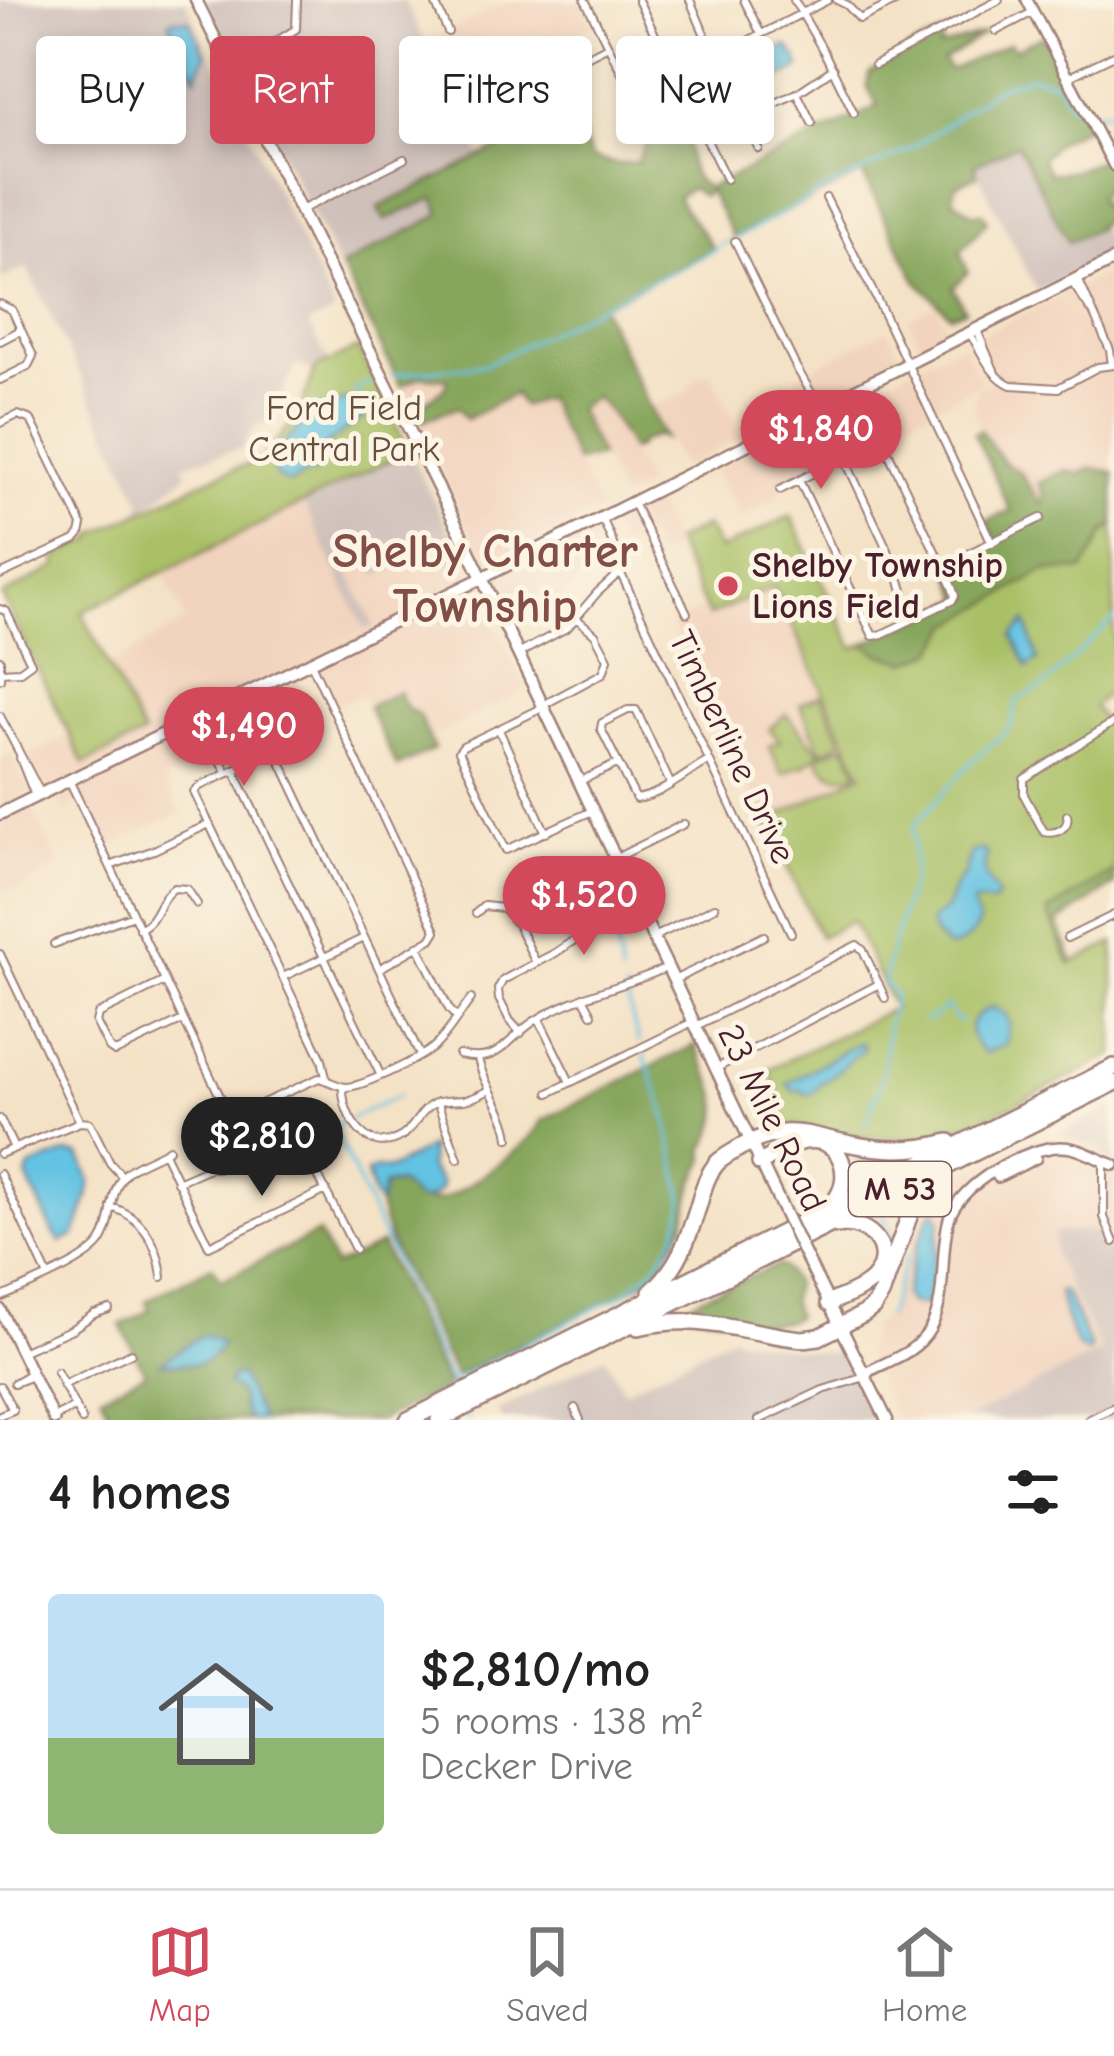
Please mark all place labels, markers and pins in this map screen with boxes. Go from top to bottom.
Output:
pin: $1,840 [723,390,919,492]
place label: Shelby Township Lions Field [752,545,1003,627]
marker: Shelby Township Lions Field [715,573,741,599]
pin: $1,490 [146,687,342,789]
pin: $1,520 [486,856,682,958]
pin: $2,810 [164,1097,360,1199]

